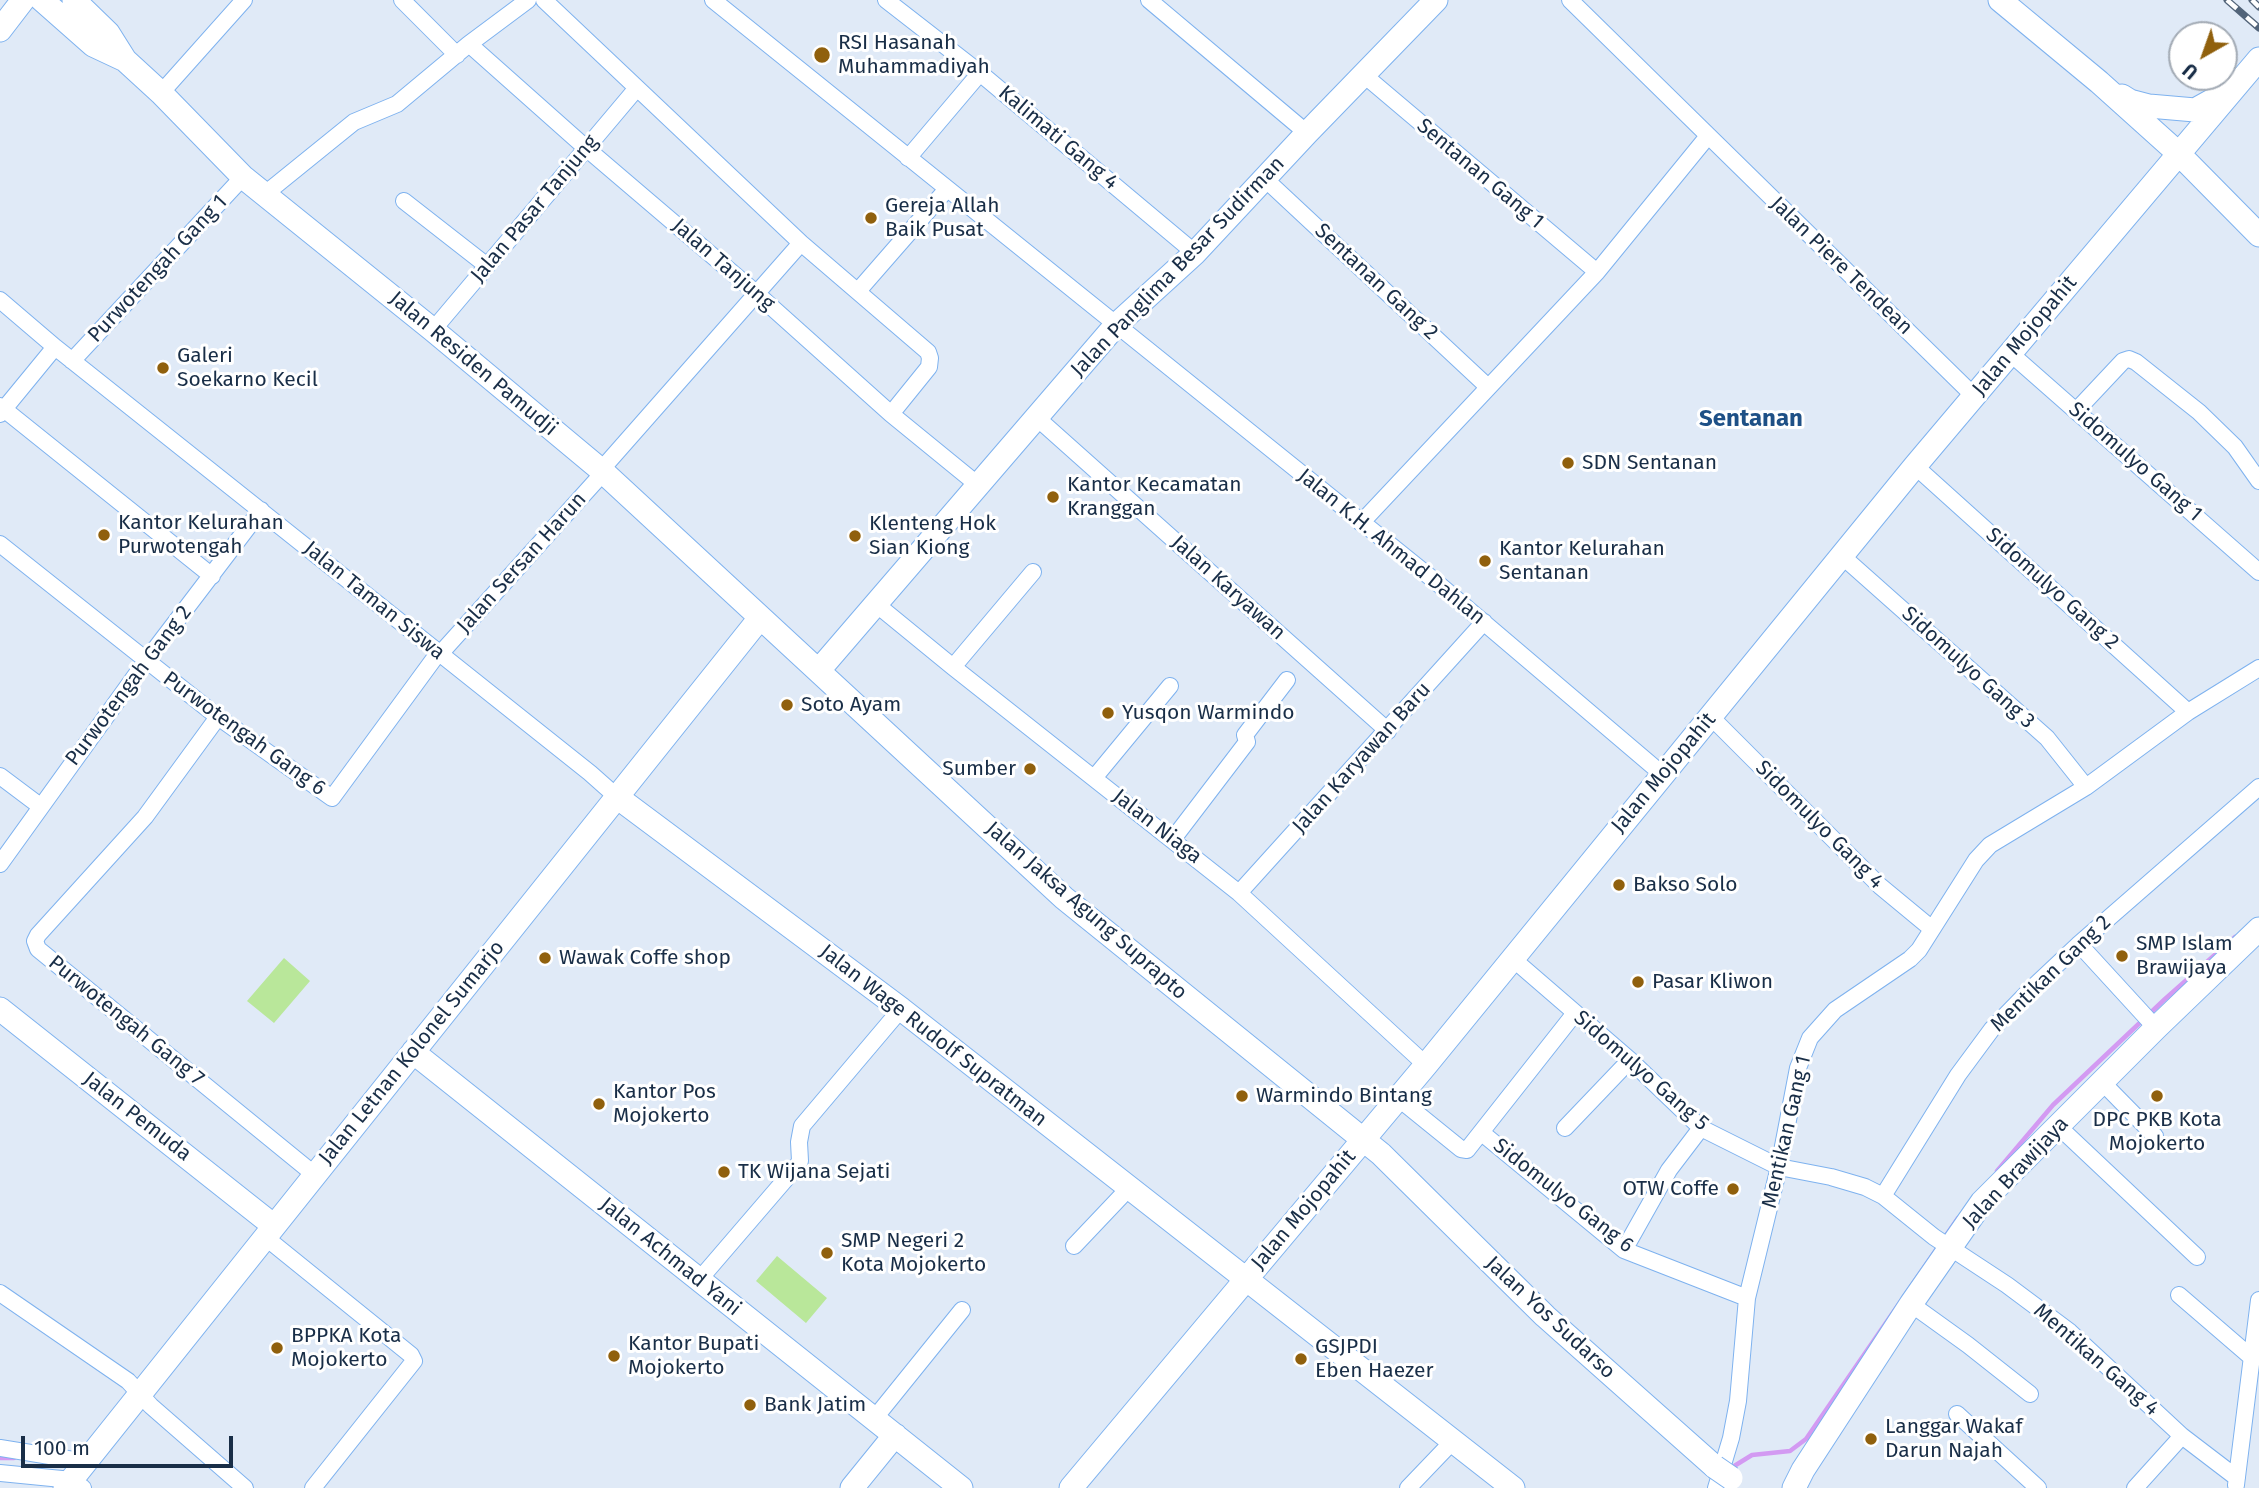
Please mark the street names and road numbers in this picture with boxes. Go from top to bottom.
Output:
street label: Kalimati Gang 4 [993,81,1123,195]
street label: Sentanan Gang 1 [1411,113,1549,235]
street label: Jalan Pasar Tanjung [466,130,604,288]
street label: Jalan Panglima Besar Sudirman [1066,152,1290,382]
street label: Purwotengah Gang 1 [83,190,233,348]
street label: Jalan Piere Tendean [1765,192,1917,340]
street label: Jalan Tanjung [666,214,780,316]
street label: Sentanan Gang 2 [1309,218,1443,346]
street label: Jalan Mojopahit [1967,271,2083,401]
street label: Jalan Residen Pamudji [384,286,562,442]
street label: Sidomulyo Gang 1 [2063,397,2207,527]
street label: Jalan K.H. Ahmad Dahlan [1292,464,1490,630]
street label: Jalan Sersan Harun [452,487,592,639]
street label: Sidomulyo Gang 2 [1980,523,2124,655]
street label: Jalan Karyawan [1166,530,1290,646]
street label: Jalan Taman Siswa [298,536,450,666]
street label: Purwotengah Gang 2 [61,601,197,771]
street label: Sidomulyo Gang 3 [1896,602,2040,734]
street label: Purwotengah Gang 6 [158,667,330,801]
street label: Jalan Karyawan Baru [1288,677,1436,839]
street label: Jalan Mojopahit [1606,708,1722,838]
street label: Sidomulyo Gang 4 [1750,756,1888,894]
street label: Jalan Niaga [1107,784,1207,870]
street label: Jalan Jaksa Agung Suprapto [980,817,1192,1005]
street label: Mentikan Gang 2 [1986,910,2116,1038]
street label: Jalan Letnan Kolonel Sumarjo [314,936,510,1170]
street label: Jalan Wage Rudolf Supratman [814,939,1052,1133]
street label: Purwotengah Gang 7 [43,951,209,1091]
street label: Sidomulyo Gang 5 [1568,1006,1714,1136]
street label: Mentikan Gang 1 [1757,1053,1817,1211]
street label: Jalan Pemuda [78,1067,196,1167]
street label: Jalan Brawijaya [1958,1112,2074,1234]
street label: Sidomulyo Gang 6 [1488,1133,1638,1259]
street label: Jalan Mojopahit [1246,1145,1362,1275]
street label: Jalan Achmad Yani [594,1192,746,1322]
street label: Jalan Yos Sudarso [1480,1251,1620,1385]
street label: Mentikan Gang 4 [2028,1299,2164,1421]

